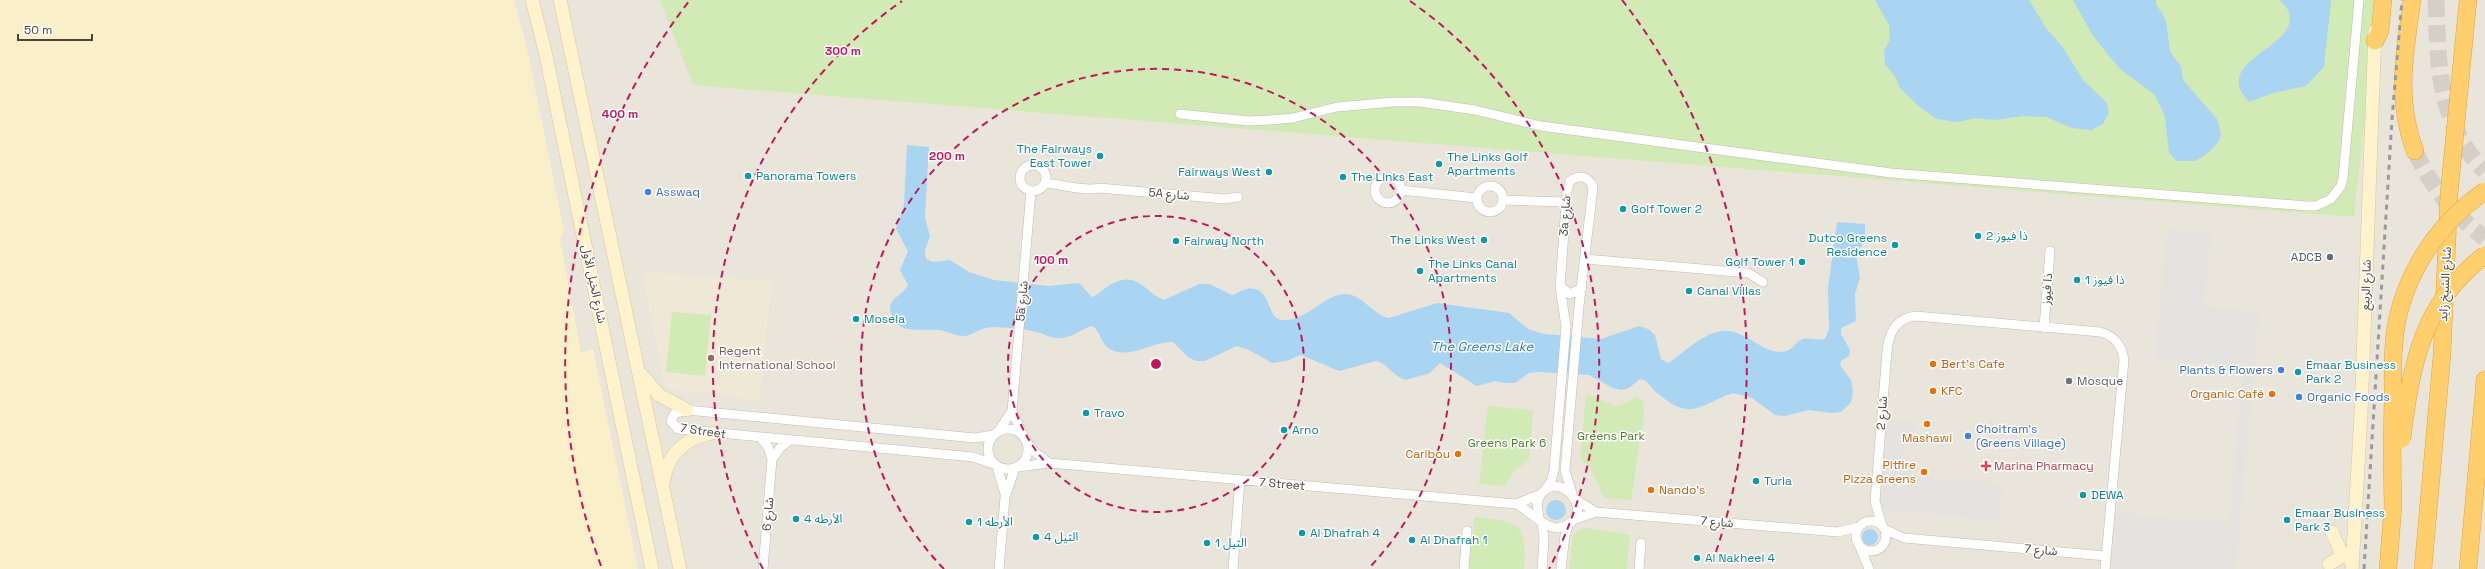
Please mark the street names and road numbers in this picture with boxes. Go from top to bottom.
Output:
street label: 5A شارع [1148,184,1190,205]
street label: 3a شارع [1556,195,1575,237]
street label: شارع الخيل الأول [577,243,610,325]
street label: شارع الشيخ زايد [2435,246,2456,322]
street label: شارع الربيع [2357,259,2376,311]
street label: ذا فيوز [2038,272,2056,306]
street label: 5a شارع [1012,280,1033,322]
street label: شارع 2 [1873,396,1892,430]
street label: 7 Street [679,420,727,442]
street label: 7 Street [1258,474,1306,494]
street label: شارع 6 [759,496,778,532]
street label: شارع 7 [1700,513,1734,532]
street label: شارع 7 [2024,541,2058,560]

